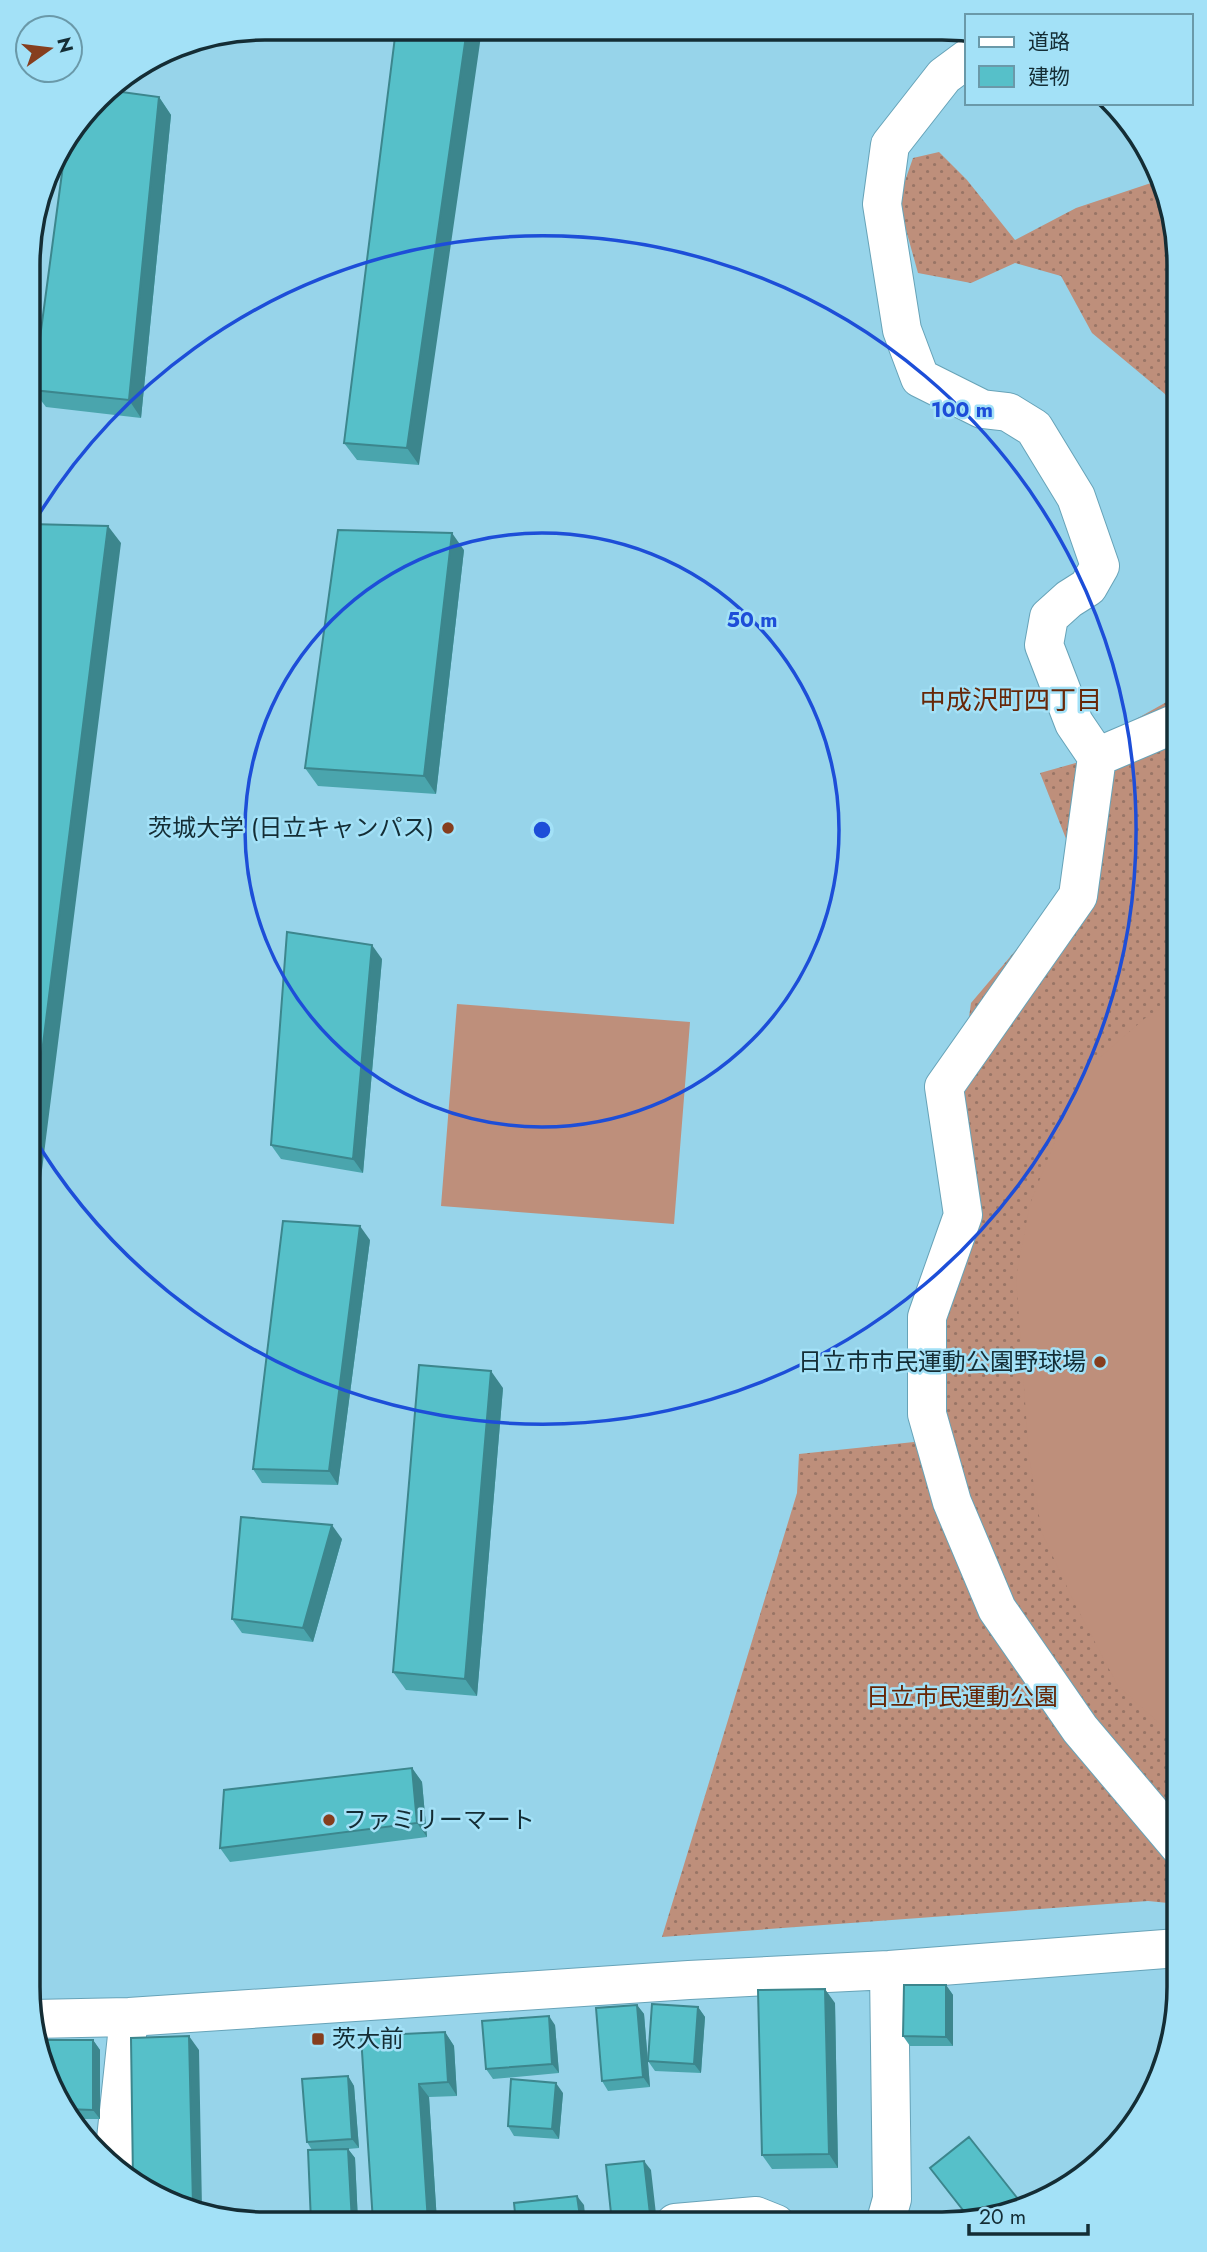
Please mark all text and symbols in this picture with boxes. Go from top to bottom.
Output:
north arrow [14,14,84,84]
legend [965,14,1193,105]
text: 道路 [1028,27,1070,57]
text: N [50,34,80,56]
text: 建物 [1028,62,1070,92]
text: 100 m [931,395,993,425]
text: 50 m [727,605,777,635]
district label: 中成沢町四丁目 [920,681,1102,719]
place label: 茨城大学 (日立キャンパス) [148,810,434,845]
centre of rings [530,818,554,842]
marker: 茨城大学 (日立キャンパス) [440,820,456,836]
place label: 日立市市民運動公園野球場 [798,1344,1086,1379]
marker: 日立市市民運動公園野球場 [1092,1354,1108,1370]
park label: 日立市民運動公園 [866,1679,1058,1714]
place label: ファミリーマート [343,1802,535,1837]
marker: ファミリーマート [321,1812,337,1828]
place label: 茨大前 [332,2021,404,2056]
marker: 茨大前 [310,2031,326,2047]
scale bar [969,2192,1088,2236]
text: 20 m [979,2202,1026,2232]

